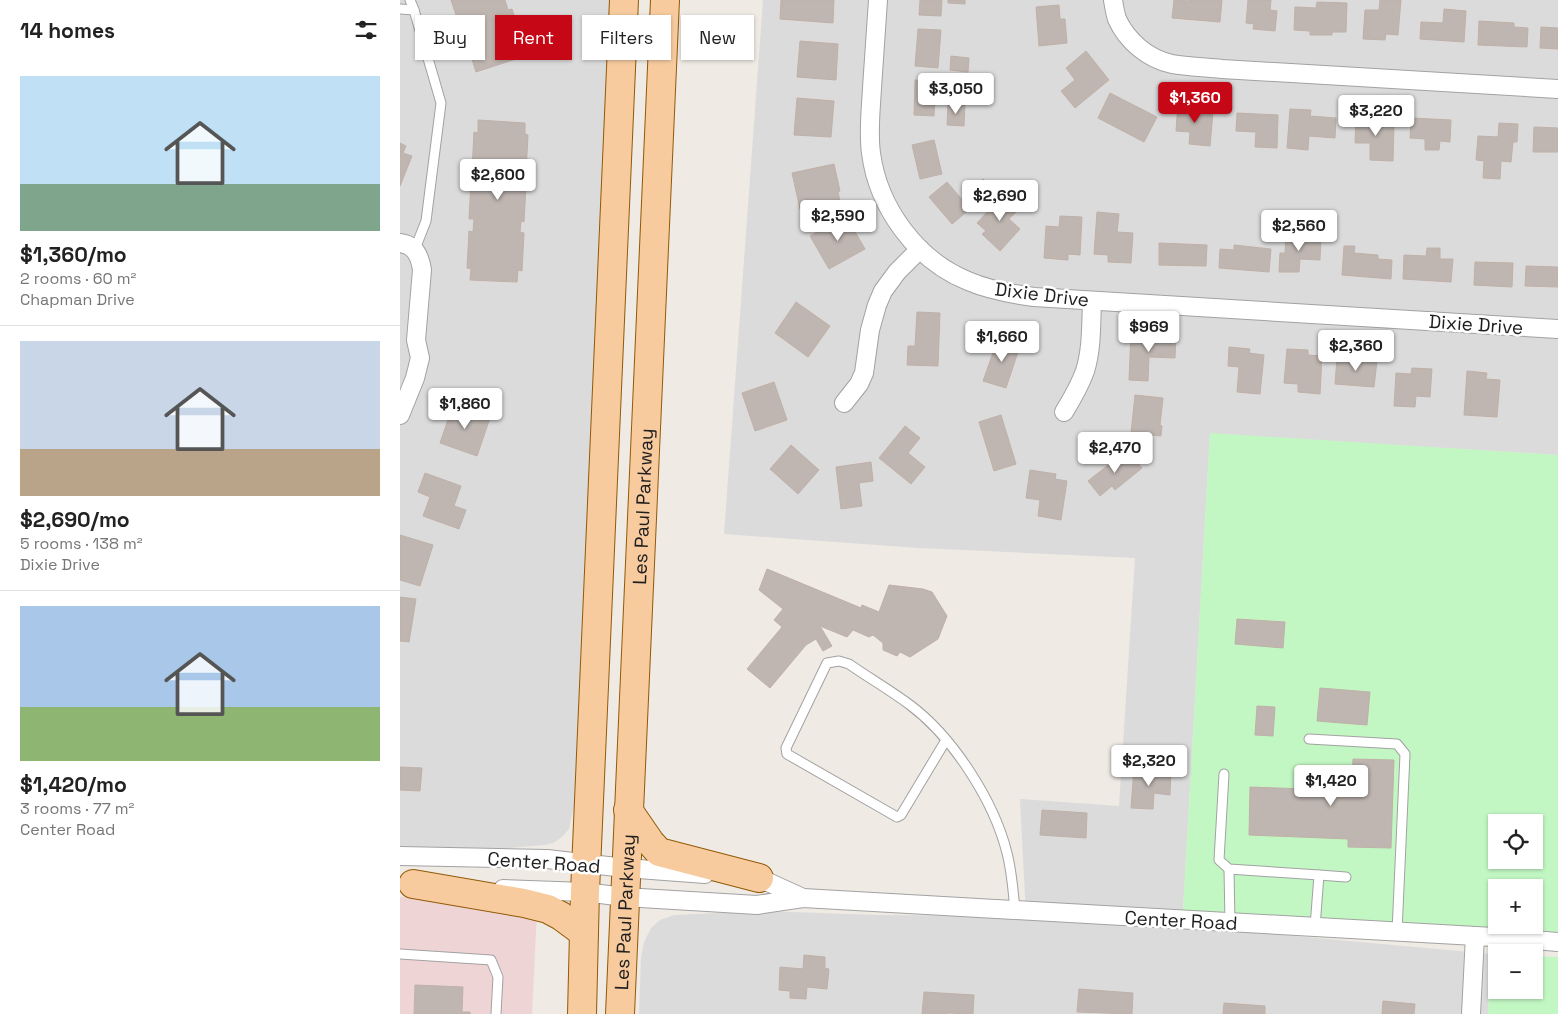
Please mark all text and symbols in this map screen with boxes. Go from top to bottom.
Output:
chip: Buy [415,15,485,60]
chip: Rent [495,15,572,60]
chip: Filters [582,15,671,60]
chip: New [681,15,754,60]
icon: filters [352,16,380,44]
text: 14 homes [20,17,115,44]
pin: $3,050 [915,72,997,115]
text: $3,050 [929,78,983,99]
pin: $1,360 [1154,82,1236,124]
text: $1,360 [1169,87,1221,108]
pin: $3,220 [1335,94,1417,137]
text: $3,220 [1349,100,1403,121]
icon: home [155,108,245,198]
pin: $2,600 [457,158,539,201]
text: $2,600 [471,164,525,185]
pin: $2,690 [959,180,1041,222]
text: $2,690 [973,185,1027,206]
pin: $2,590 [797,200,879,242]
text: $2,590 [811,205,865,226]
pin: $2,560 [1258,210,1340,252]
text: $2,560 [1272,215,1326,236]
text: $1,360/mo [20,241,127,268]
text: 2 rooms · 60 m² [20,268,136,289]
street label: Dixie Drive [993,276,1091,313]
text: Chapman Drive [20,289,135,310]
street label: Dixie Drive [1428,309,1524,340]
pin: $969 [1119,310,1179,353]
text: $969 [1129,316,1169,337]
pin: $1,660 [961,320,1043,363]
text: $1,660 [976,326,1028,347]
pin: $2,360 [1315,330,1397,372]
text: $2,360 [1329,335,1383,356]
icon: home [155,374,245,464]
pin: $1,860 [424,388,506,430]
text: $1,860 [439,393,491,414]
street label: Les Paul Parkway [627,428,659,585]
pin: $2,470 [1074,432,1156,474]
text: $2,470 [1089,437,1141,458]
text: $2,690/mo [20,506,130,533]
text: 5 rooms · 138 m² [20,533,143,554]
text: Dixie Drive [20,554,100,575]
icon: home [155,639,245,729]
pin: $2,320 [1108,744,1190,787]
text: $2,320 [1122,750,1176,771]
pin: $1,420 [1290,764,1372,807]
text: $1,420 [1305,770,1357,791]
text: $1,420/mo [20,771,127,798]
text: 3 rooms · 77 m² [20,798,134,819]
map controls [1488,814,1543,999]
button: locate [1488,814,1543,869]
text: Center Road [20,819,115,840]
street label: Les Paul Parkway [609,833,641,991]
street label: Center Road [487,846,601,879]
button: + [1488,879,1543,934]
street label: Center Road [1124,905,1238,936]
button: − [1488,944,1543,999]

